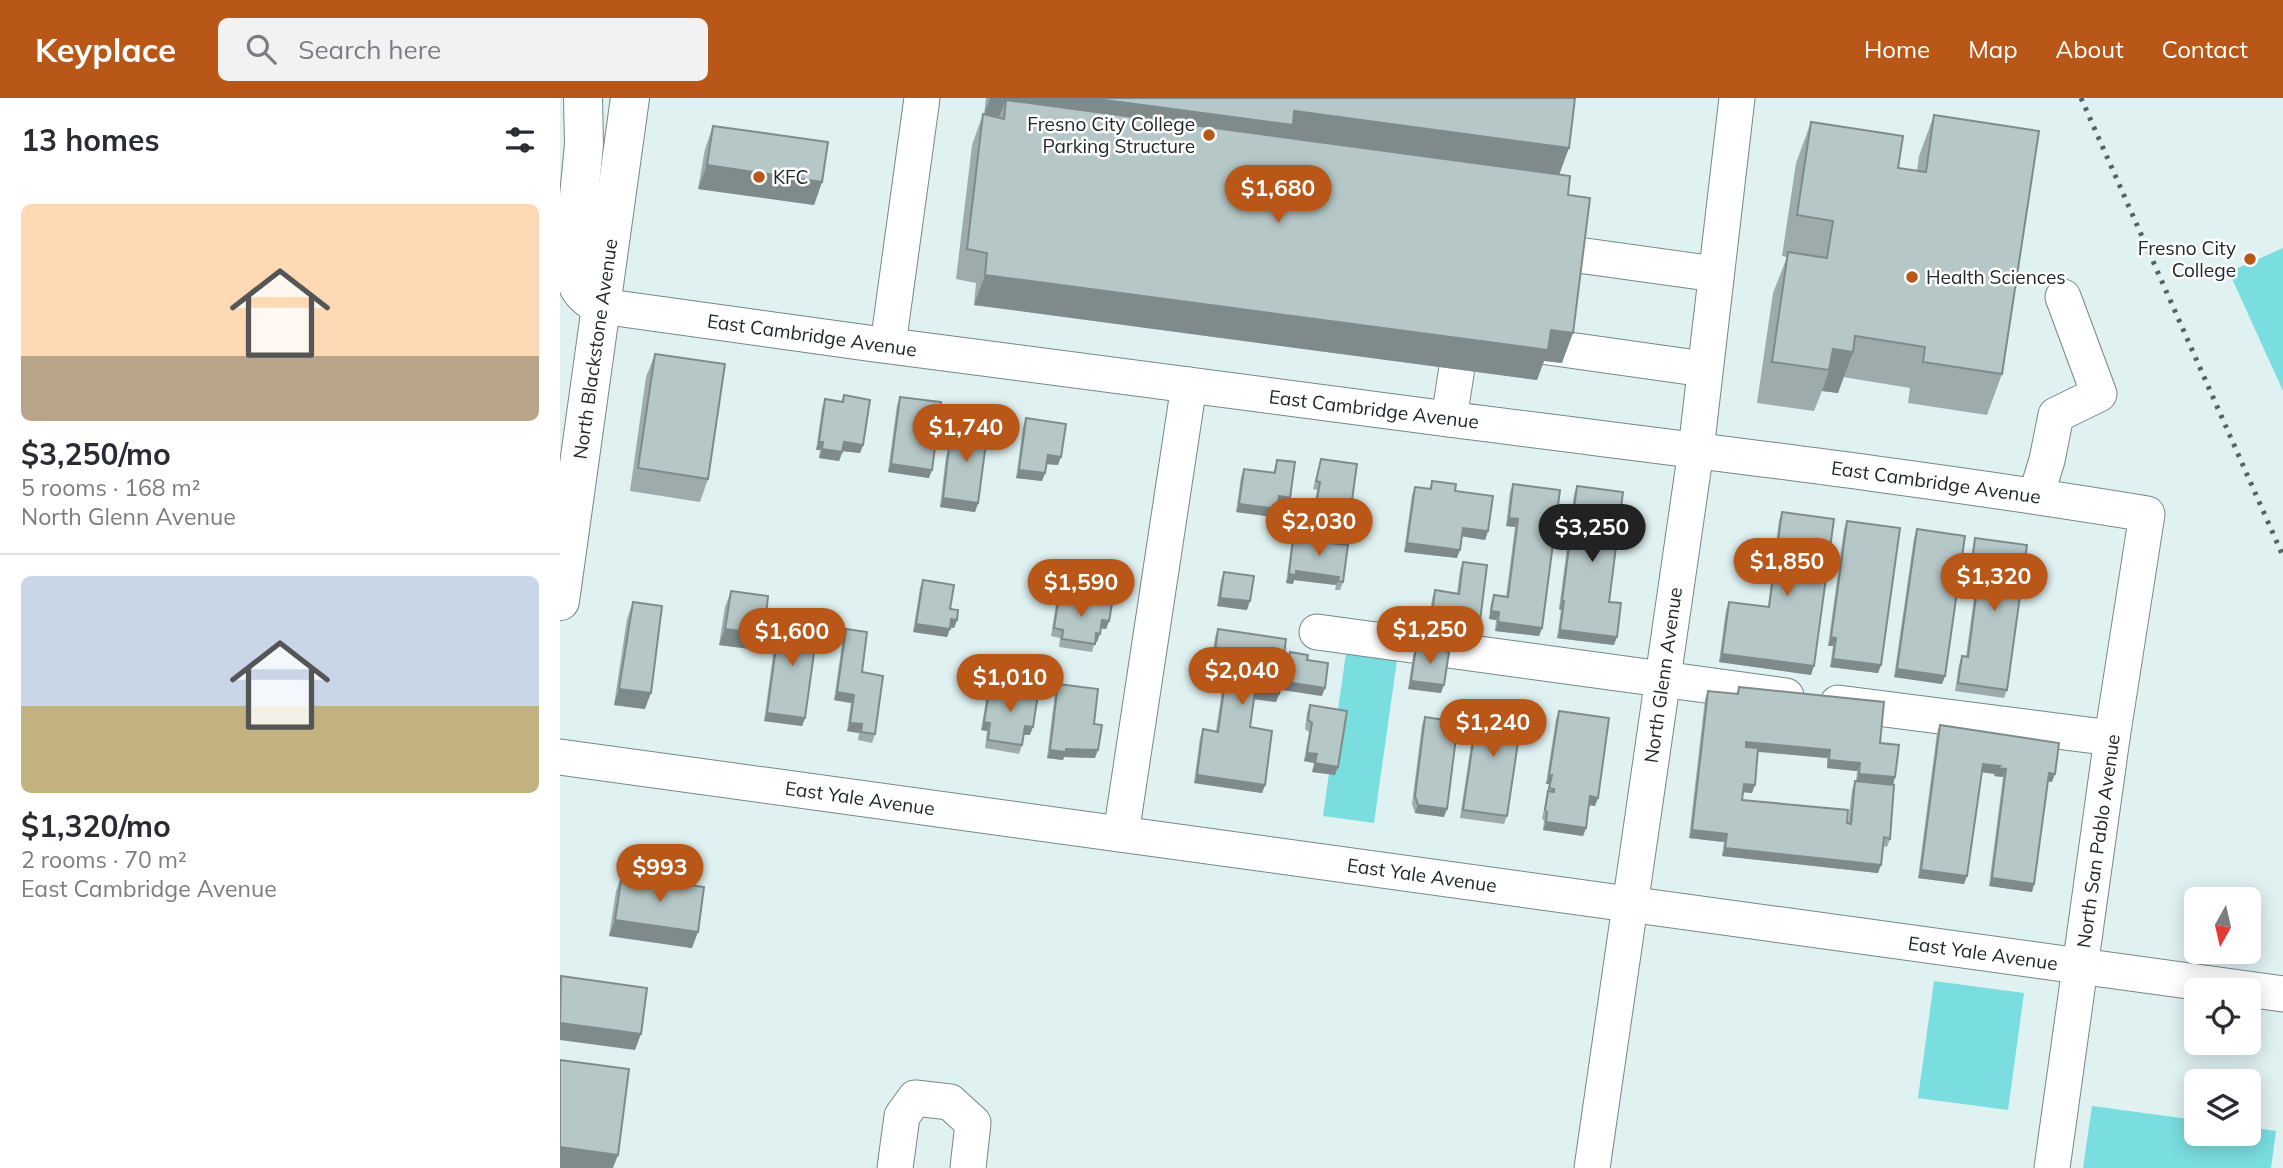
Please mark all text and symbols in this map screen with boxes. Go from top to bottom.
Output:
search box [218,18,708,81]
text: Keyplace [35,29,176,70]
icon: search [242,30,280,68]
text: Search here [298,33,441,66]
text: Home [1864,34,1930,64]
text: Map [1968,34,2018,64]
text: About [2056,34,2124,64]
text: Contact [2162,34,2248,64]
place label: Fresno City College Parking Structure [1027,112,1195,158]
text: 13 homes [21,121,160,159]
icon: filters [501,121,539,159]
marker: Fresno City College Parking Structure [1201,127,1217,143]
place label: KFC [773,165,808,189]
pin: $1,680 [1221,166,1335,225]
marker: KFC [751,169,767,185]
text: $1,680 [1241,173,1315,202]
place label: Fresno City College [2138,236,2236,282]
street label: North Blackstone Avenue [568,237,622,461]
icon: home [217,250,343,376]
marker: Fresno City College [2242,251,2258,267]
place label: Health Sciences [1926,265,2066,289]
marker: Health Sciences [1904,269,1920,285]
street label: East Cambridge Avenue [706,308,918,362]
street label: East Cambridge Avenue [1268,384,1480,434]
pin: $1,740 [909,404,1023,464]
text: $1,740 [929,412,1003,441]
text: $3,250/mo [21,435,171,473]
street label: East Cambridge Avenue [1830,455,2042,509]
text: 5 rooms · 168 m² [21,473,201,502]
pin: $2,030 [1262,498,1376,558]
text: North Glenn Avenue [21,502,236,531]
pin: $3,250 [1535,504,1649,564]
text: $2,030 [1282,506,1356,535]
text: $3,250 [1555,512,1629,541]
pin: $1,850 [1730,538,1844,598]
text: $1,850 [1750,546,1824,575]
pin: $1,320 [1937,554,2051,613]
pin: $1,590 [1024,560,1138,619]
text: $1,320 [1957,561,2031,590]
text: $1,590 [1044,567,1118,596]
street label: North Glenn Avenue [1639,586,1687,764]
pin: $1,250 [1373,606,1487,666]
pin: $1,600 [735,608,849,668]
text: $1,250 [1393,614,1467,643]
text: $1,600 [755,616,829,645]
icon: home [217,622,343,748]
pin: $2,040 [1185,648,1299,707]
pin: $1,010 [953,654,1067,714]
text: $2,040 [1205,655,1279,684]
text: $1,010 [973,662,1047,691]
pin: $1,240 [1436,700,1550,759]
text: $1,240 [1456,707,1530,736]
street label: North San Pablo Avenue [2071,733,2125,949]
street label: East Yale Avenue [784,776,936,820]
text: $1,320/mo [21,807,171,845]
pin: $993 [619,844,701,904]
text: 2 rooms · 70 m² [21,845,187,874]
text: $993 [632,852,688,881]
street label: East Yale Avenue [1346,853,1498,897]
text: East Cambridge Avenue [21,874,277,903]
north arrow [2184,887,2261,964]
map controls [2184,887,2261,1146]
street label: East Yale Avenue [1907,931,2059,975]
button: locate [2184,978,2261,1055]
button: layers [2184,1069,2261,1146]

